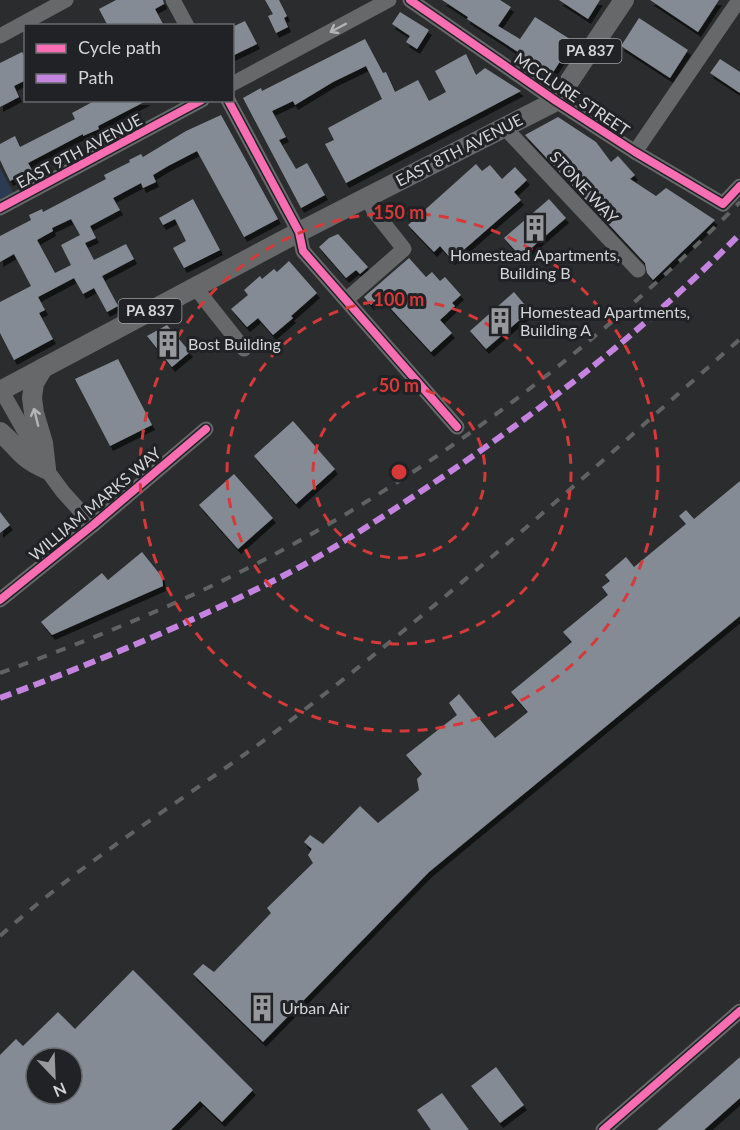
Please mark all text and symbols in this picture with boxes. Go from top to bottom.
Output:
one-way arrow [329,23,347,34]
legend [24,24,234,102]
text: Cycle path [78,36,161,58]
road number: PA 837 [558,39,622,63]
street label: MCCLURE STREET [511,48,634,140]
text: Path [78,66,114,88]
street label: EAST 9TH AVENUE [13,109,145,192]
street label: EAST 8TH AVENUE [392,109,525,190]
street label: STONE WAY [546,147,622,227]
text: 150 m [374,201,424,223]
building icon: Homestead Apartments, Building B [520,213,550,243]
place label: Homestead Apartments, Building B [450,245,620,282]
text: 100 m [374,288,424,310]
road number: PA 837 [118,299,182,323]
place label: Homestead Apartments, Building A [520,302,690,339]
building icon: Homestead Apartments, Building A [485,306,515,336]
building icon: Bost Building [153,329,183,359]
place label: Bost Building [188,334,281,353]
text: 50 m [379,374,419,396]
one-way arrow [29,408,41,427]
street label: WILLIAM MARKS WAY [25,443,164,564]
centre of rings [389,462,409,482]
building icon: Urban Air [247,993,277,1023]
place label: Urban Air [282,998,349,1017]
north arrow [24,1046,84,1106]
text: N [51,1079,69,1101]

